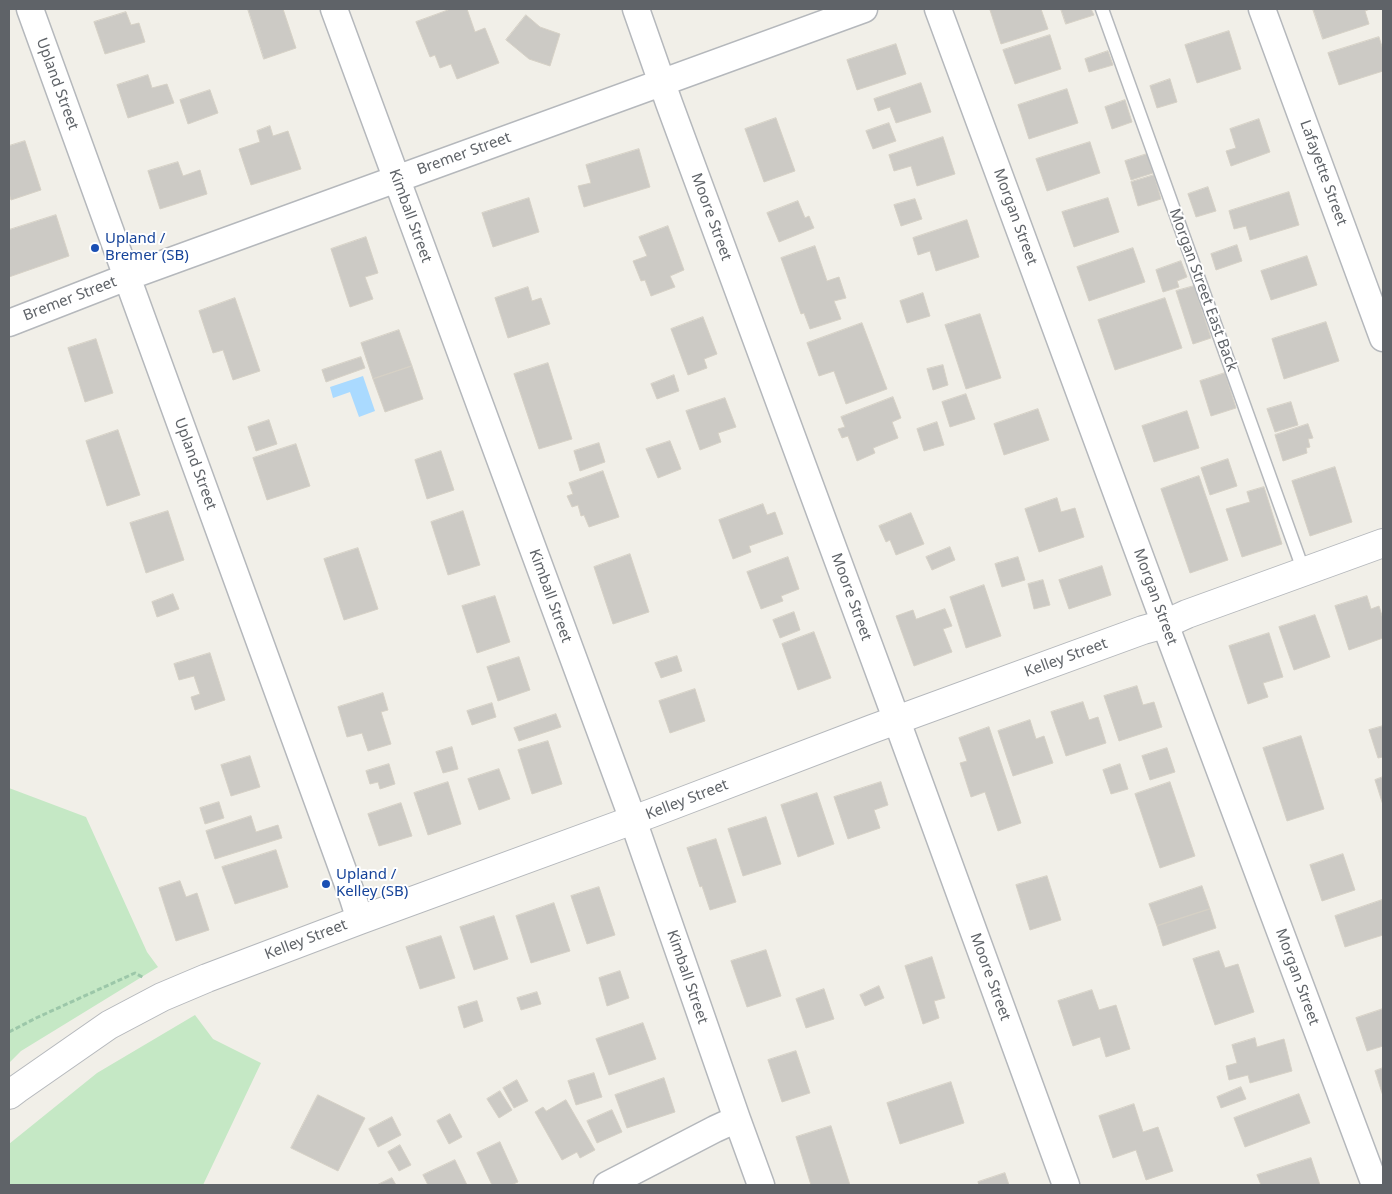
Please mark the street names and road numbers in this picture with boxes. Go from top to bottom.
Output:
street label: Upland Street [32,35,82,133]
street label: Lafayette Street [1296,118,1350,228]
street label: Bremer Street [415,129,513,179]
street label: Morgan Street [989,166,1041,268]
street label: Kimball Street [385,167,435,265]
street label: Moore Street [687,171,735,263]
street label: Morgan Street East Back [1165,206,1241,374]
street label: Bremer Street [21,273,119,325]
street label: Upland Street [170,415,220,513]
street label: Morgan Street [1129,546,1181,648]
street label: Kimball Street [525,547,575,645]
street label: Moore Street [827,551,875,643]
street label: Kelley Street [1022,635,1110,681]
street label: Kelley Street [643,776,731,824]
street label: Kelley Street [262,916,350,964]
street label: Morgan Street [1271,926,1323,1028]
street label: Kimball Street [662,928,712,1026]
street label: Moore Street [966,931,1014,1023]

